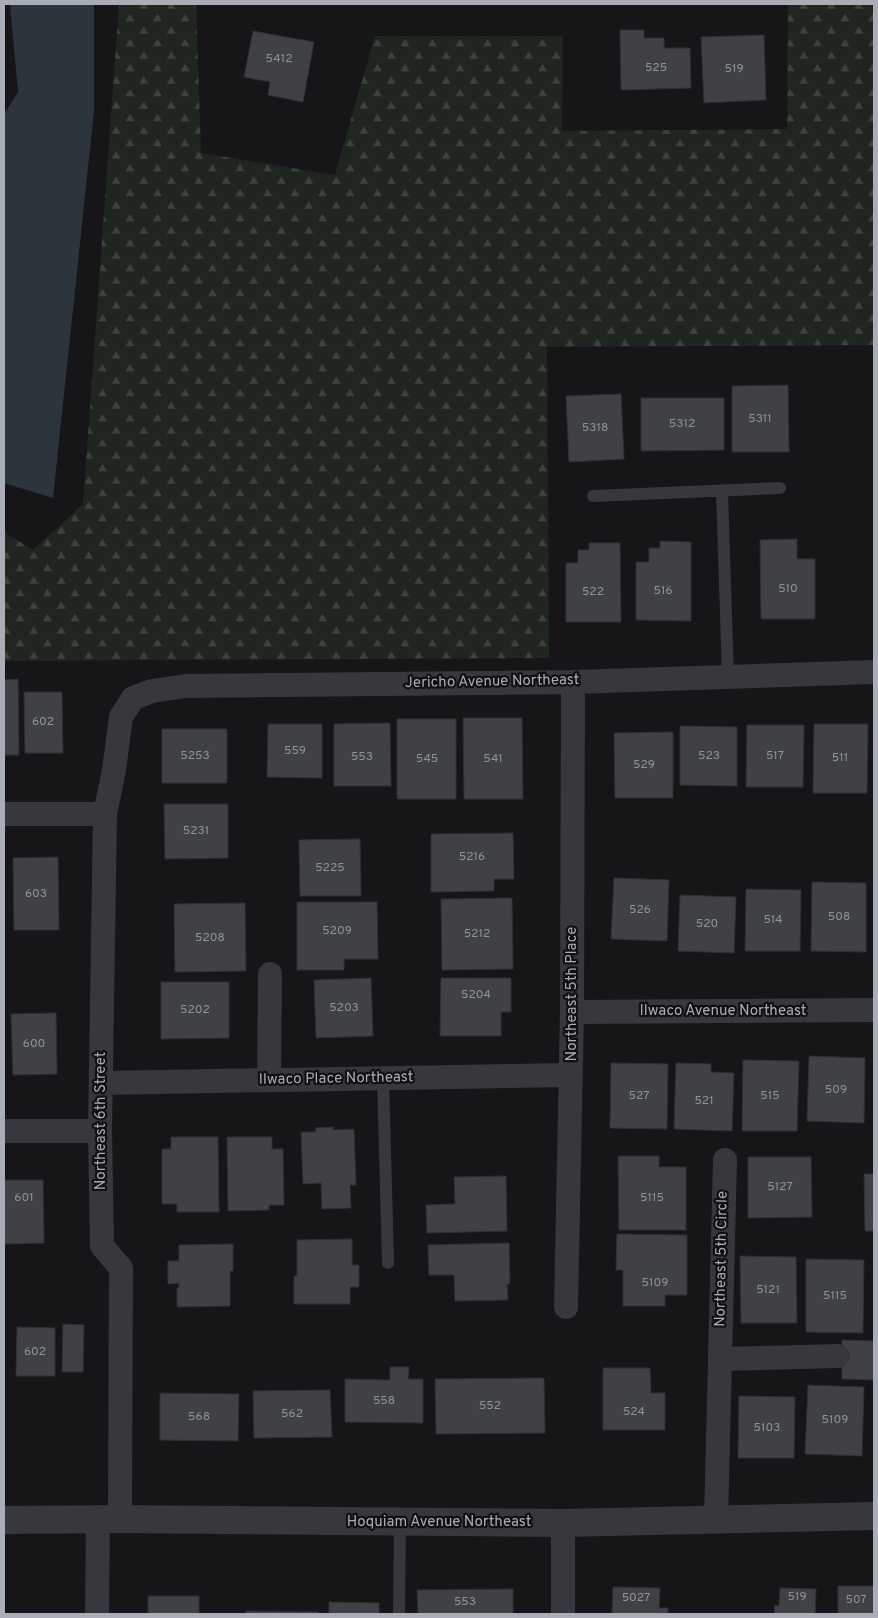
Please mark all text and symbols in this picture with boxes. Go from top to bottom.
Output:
house number: 5412 [266,51,292,67]
house number: 525 [645,60,667,76]
house number: 519 [724,61,744,77]
house number: 5311 [748,411,772,427]
house number: 5312 [669,416,695,432]
house number: 5318 [582,420,608,436]
house number: 510 [778,581,798,597]
house number: 516 [653,583,673,599]
house number: 522 [582,584,604,600]
street label: Jericho Avenue Northeast [405,671,579,693]
house number: 602 [32,714,54,730]
house number: 559 [284,743,306,759]
house number: 5253 [180,748,210,764]
house number: 523 [698,748,720,764]
house number: 517 [766,748,784,764]
house number: 553 [351,749,373,765]
house number: 511 [832,750,848,766]
house number: 545 [416,751,438,767]
house number: 541 [483,751,503,767]
house number: 529 [633,757,655,773]
house number: 5231 [183,823,209,839]
house number: 5216 [459,849,485,865]
house number: 5225 [315,860,345,876]
house number: 603 [25,886,47,902]
house number: 526 [629,902,651,918]
house number: 508 [828,909,850,925]
house number: 514 [763,912,783,928]
house number: 520 [696,916,718,932]
house number: 5209 [322,923,352,939]
house number: 5212 [464,926,490,942]
street label: Northeast 5th Place [563,927,582,1061]
house number: 5208 [195,930,225,946]
house number: 5204 [461,987,491,1003]
house number: 5203 [329,1000,359,1016]
house number: 5202 [180,1002,210,1018]
street label: Ilwaco Avenue Northeast [640,1002,806,1021]
house number: 600 [23,1036,45,1052]
street label: Northeast 6th Street [92,1052,111,1190]
street label: Ilwaco Place Northeast [259,1068,413,1090]
house number: 509 [825,1082,847,1098]
house number: 527 [629,1088,649,1104]
house number: 515 [760,1088,780,1104]
house number: 521 [694,1093,714,1109]
house number: 5127 [767,1179,793,1195]
house number: 601 [14,1190,34,1206]
house number: 5115 [640,1190,664,1206]
street label: Northeast 5th Circle [711,1191,733,1327]
house number: 5109 [642,1275,668,1291]
house number: 5121 [756,1282,780,1298]
house number: 5115 [823,1288,847,1304]
house number: 602 [24,1344,46,1360]
house number: 558 [373,1393,395,1409]
house number: 552 [479,1398,501,1414]
house number: 524 [623,1404,645,1420]
house number: 562 [281,1406,303,1422]
house number: 568 [188,1409,210,1425]
house number: 5109 [822,1412,848,1428]
house number: 5103 [754,1420,780,1436]
street label: Hoquiam Avenue Northeast [347,1513,531,1532]
house number: 519 [787,1589,807,1605]
house number: 5027 [622,1590,650,1606]
house number: 507 [845,1592,867,1608]
house number: 553 [454,1594,476,1610]

